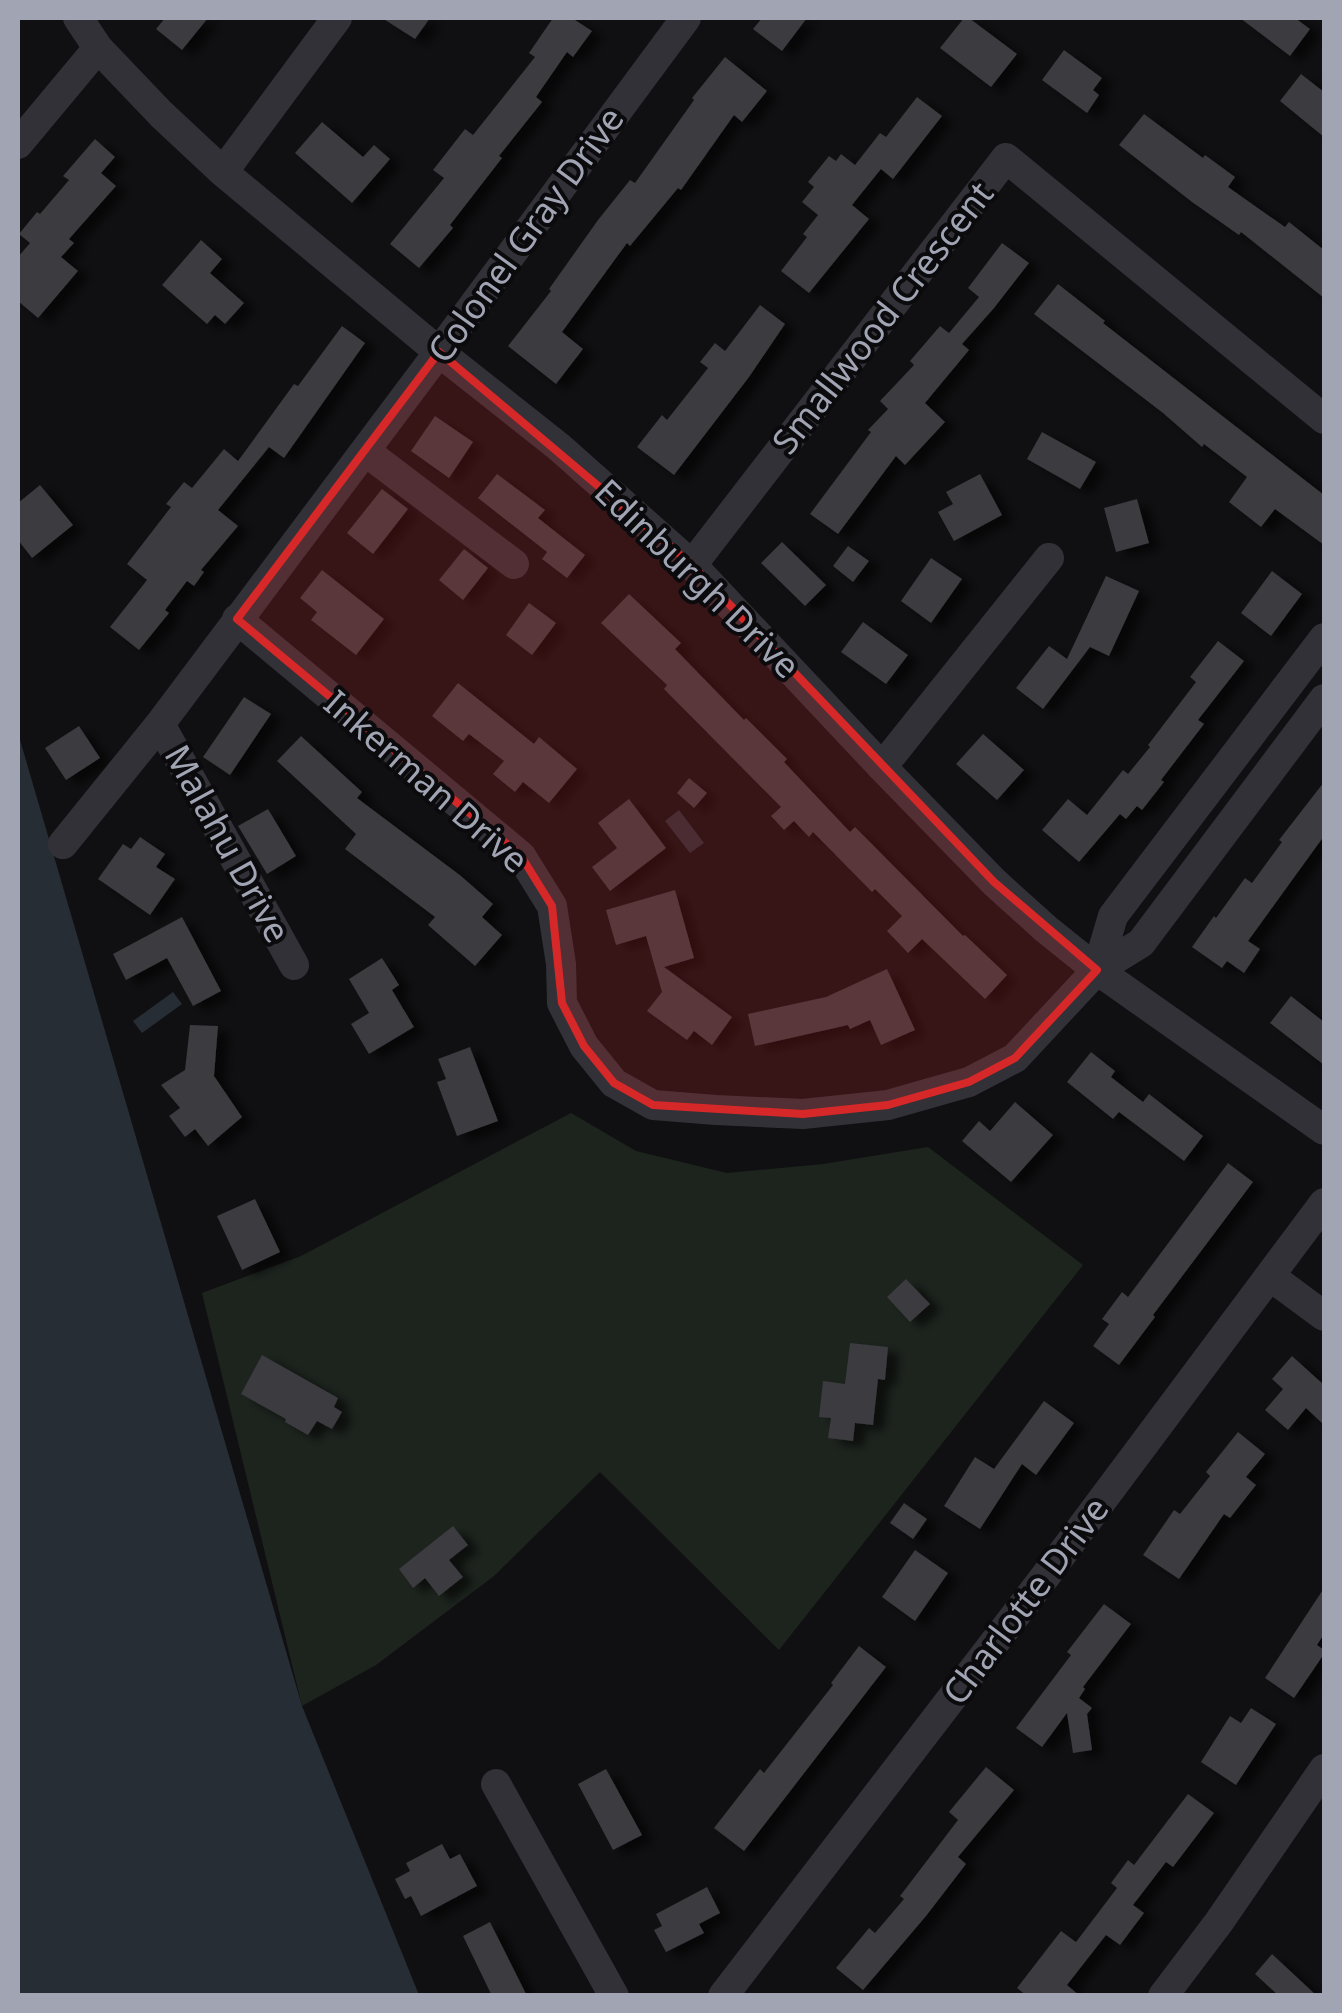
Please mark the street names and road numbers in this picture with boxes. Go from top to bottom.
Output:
street label: Colonel Gray Drive [416,97,634,371]
street label: Smallwood Crescent [761,171,1003,463]
street label: Edinburgh Drive [585,468,811,688]
street label: Inkerman Drive [315,679,539,883]
street label: Malahu Drive [155,736,302,950]
street label: Charlotte Drive [931,1487,1118,1714]

